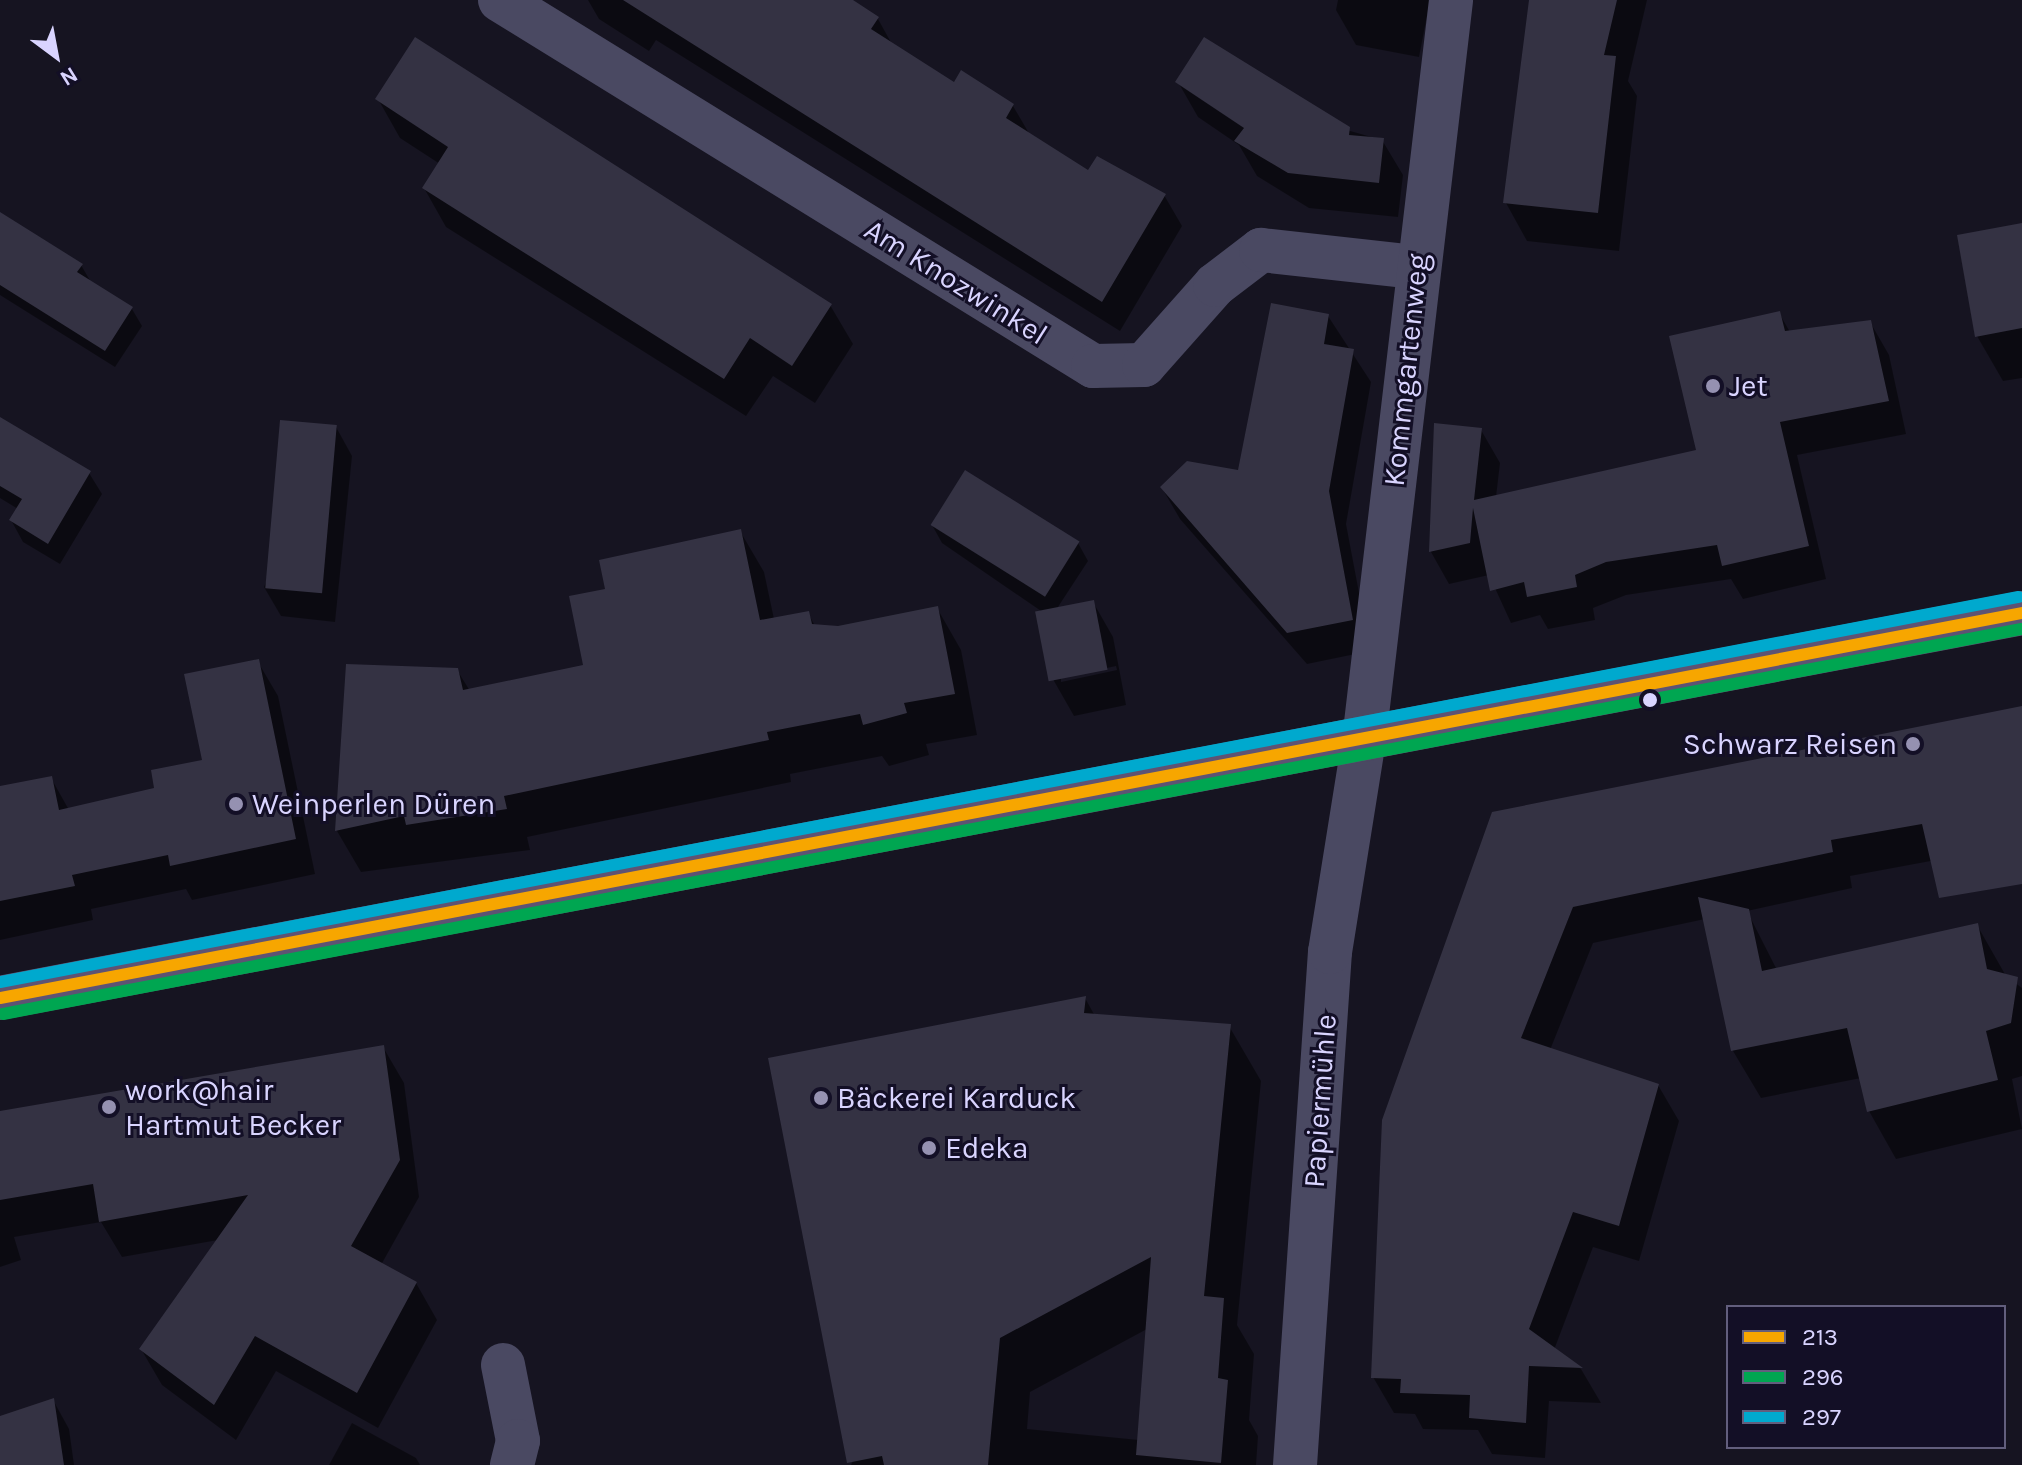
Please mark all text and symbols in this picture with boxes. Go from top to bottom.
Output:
north arrow [16,16,96,96]
text: N [55,61,82,92]
street label: Am Knozwinkel [858,211,1054,353]
street label: Kommgartenweg [1376,252,1436,488]
place label: Jet [1729,368,1768,404]
marker: Jet [1704,377,1722,395]
unlabelled marker [1642,692,1658,708]
place label: Schwarz Reisen [1683,726,1897,762]
marker: Schwarz Reisen [1904,735,1922,753]
place label: Weinperlen Düren [252,786,495,822]
marker: Weinperlen Düren [227,795,245,813]
street label: Papiermühle [1296,1013,1344,1189]
place label: work@hair Hartmut Becker [125,1072,341,1142]
place label: Bäckerei Karduck [837,1080,1076,1116]
marker: Bäckerei Karduck [812,1089,830,1107]
marker: work@hair Hartmut Becker [100,1098,118,1116]
place label: Edeka [945,1130,1028,1166]
marker: Edeka [920,1139,938,1157]
legend [1726,1305,2006,1449]
text: 213 [1802,1323,1838,1351]
text: 296 [1802,1363,1844,1391]
text: 297 [1802,1403,1841,1431]

